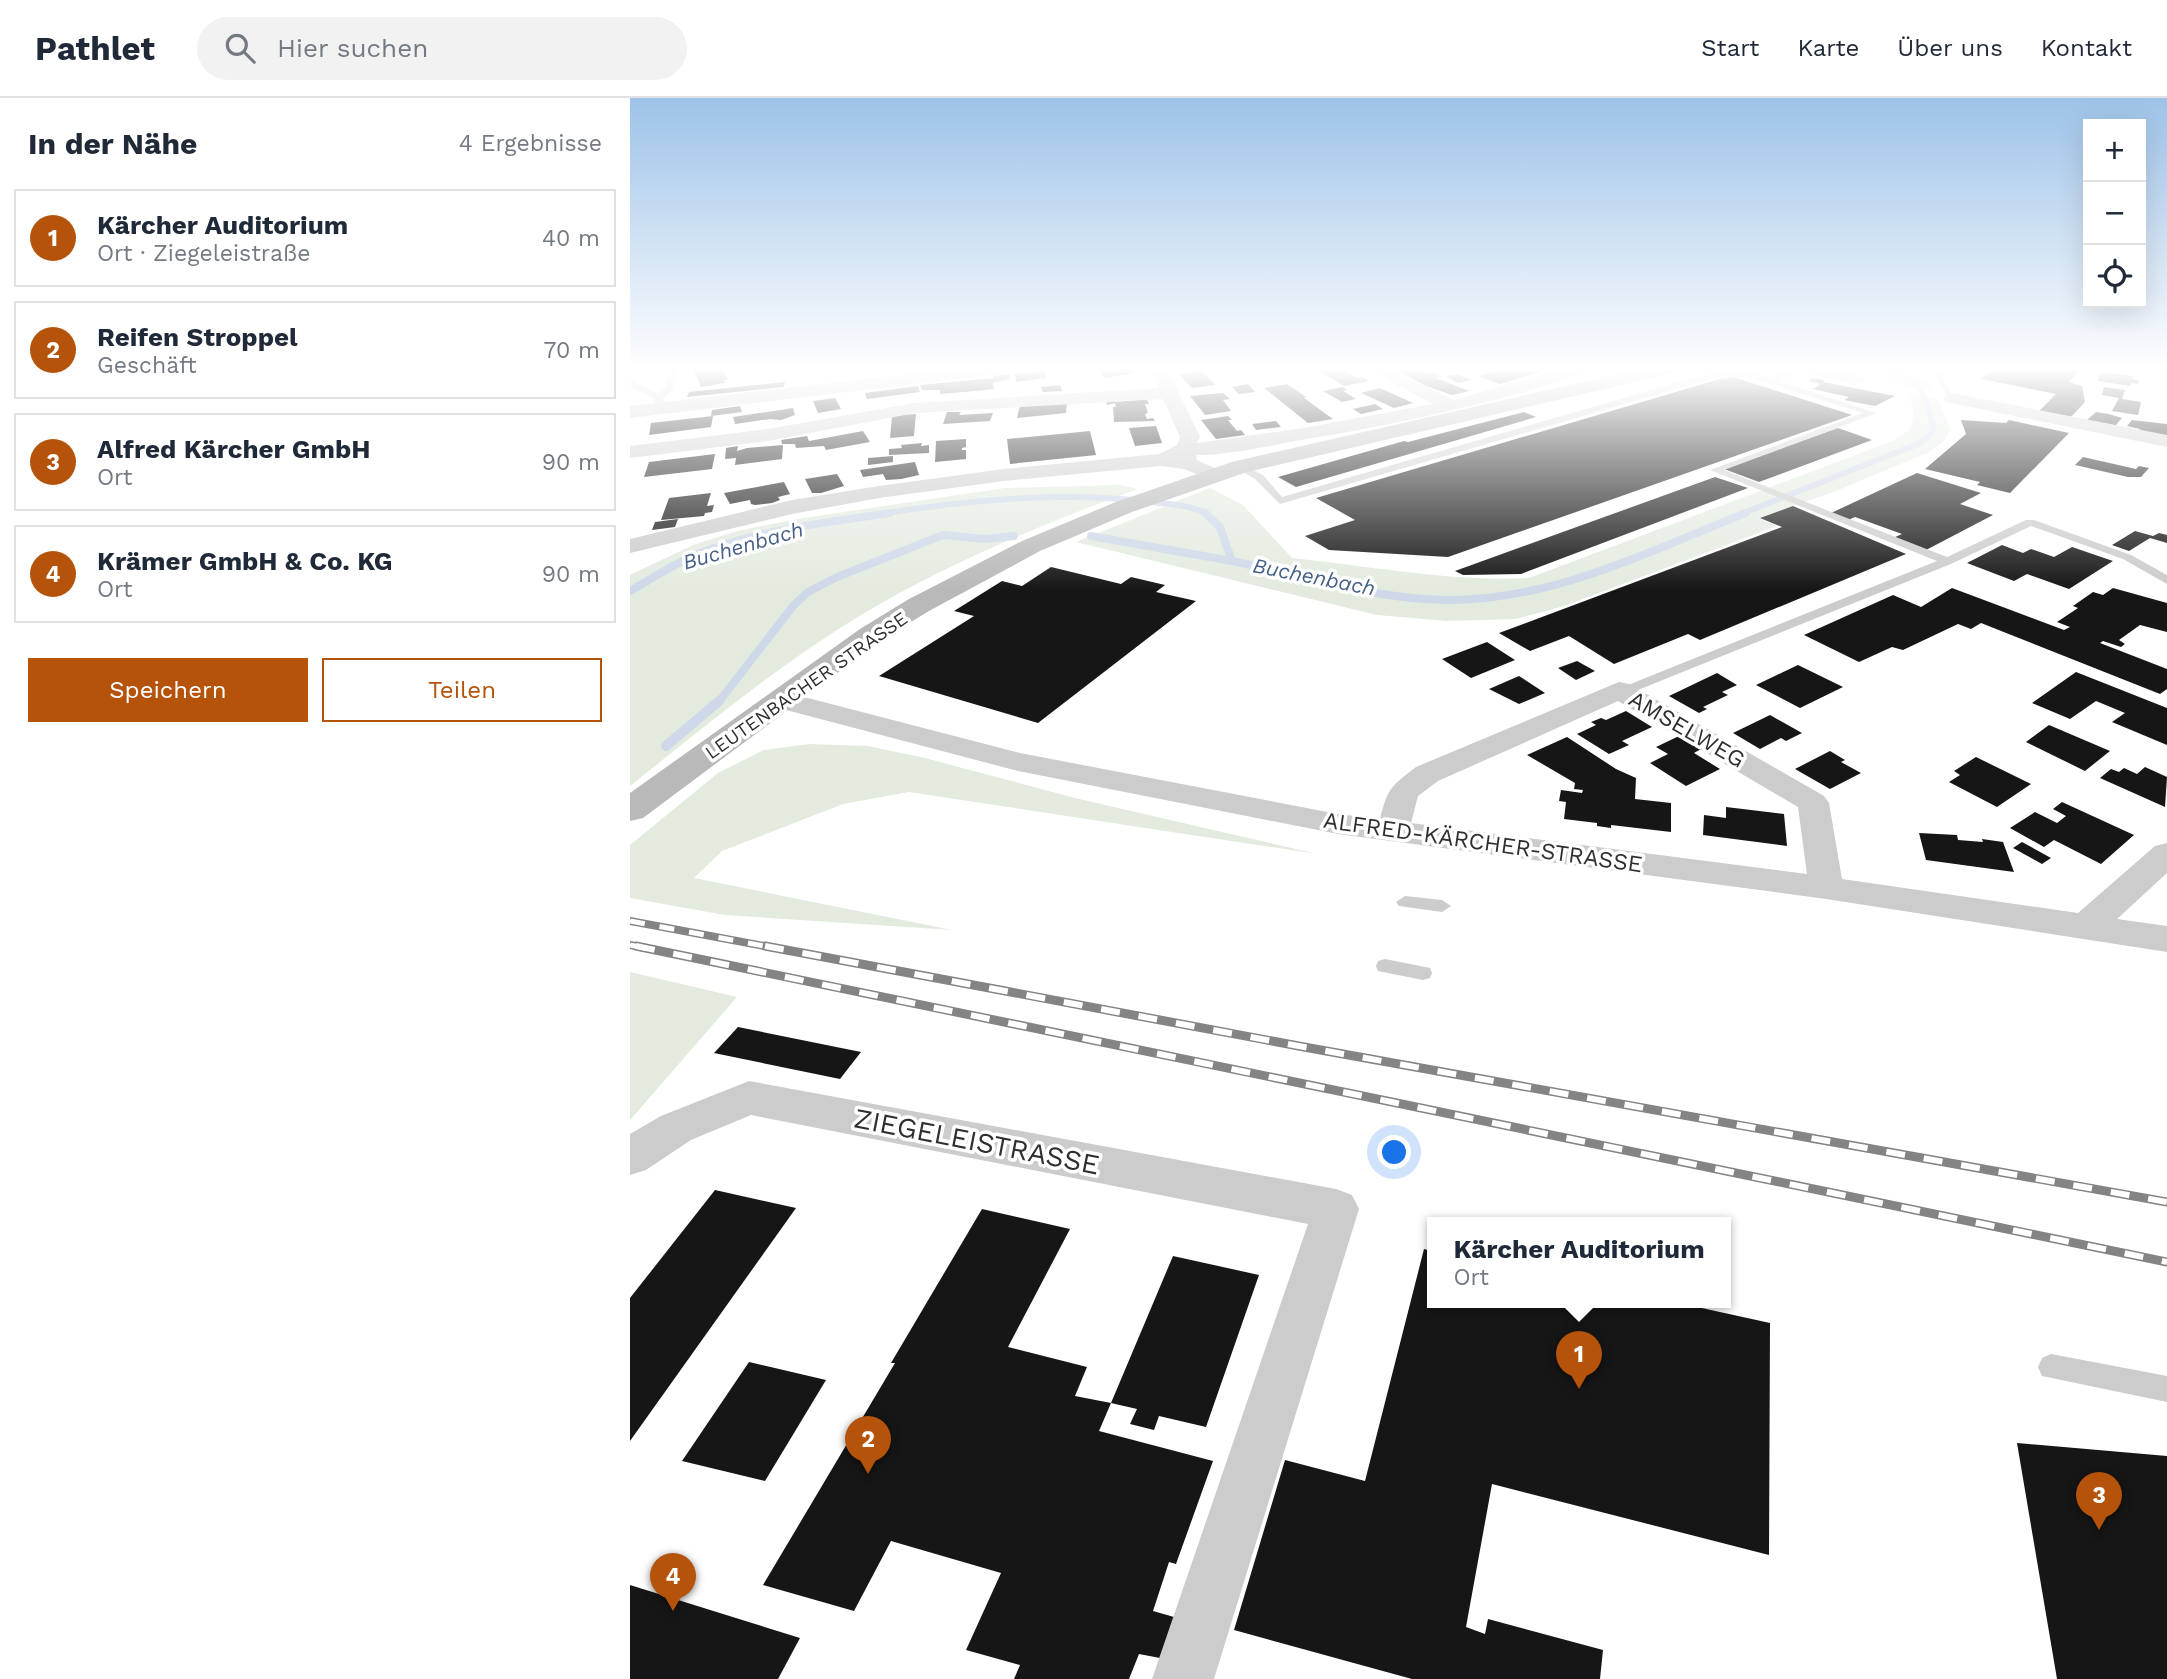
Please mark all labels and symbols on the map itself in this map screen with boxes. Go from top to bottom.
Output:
water label: Buchenbach [680,516,806,575]
water label: Buchenbach [1251,552,1377,601]
street label: LEUTENBACHER STRASSE [701,607,912,764]
street label: AMSELWEG [1624,685,1750,774]
street label: ALFRED-KÄRCHER-STRASSE [1322,807,1644,878]
street label: ZIEGELEISTRASSE [852,1102,1102,1181]
your location [1377,1135,1411,1169]
pin: 1 [1556,1331,1602,1389]
pin: 2 [845,1416,891,1474]
pin: 3 [2076,1472,2122,1530]
pin: 4 [650,1553,696,1611]

